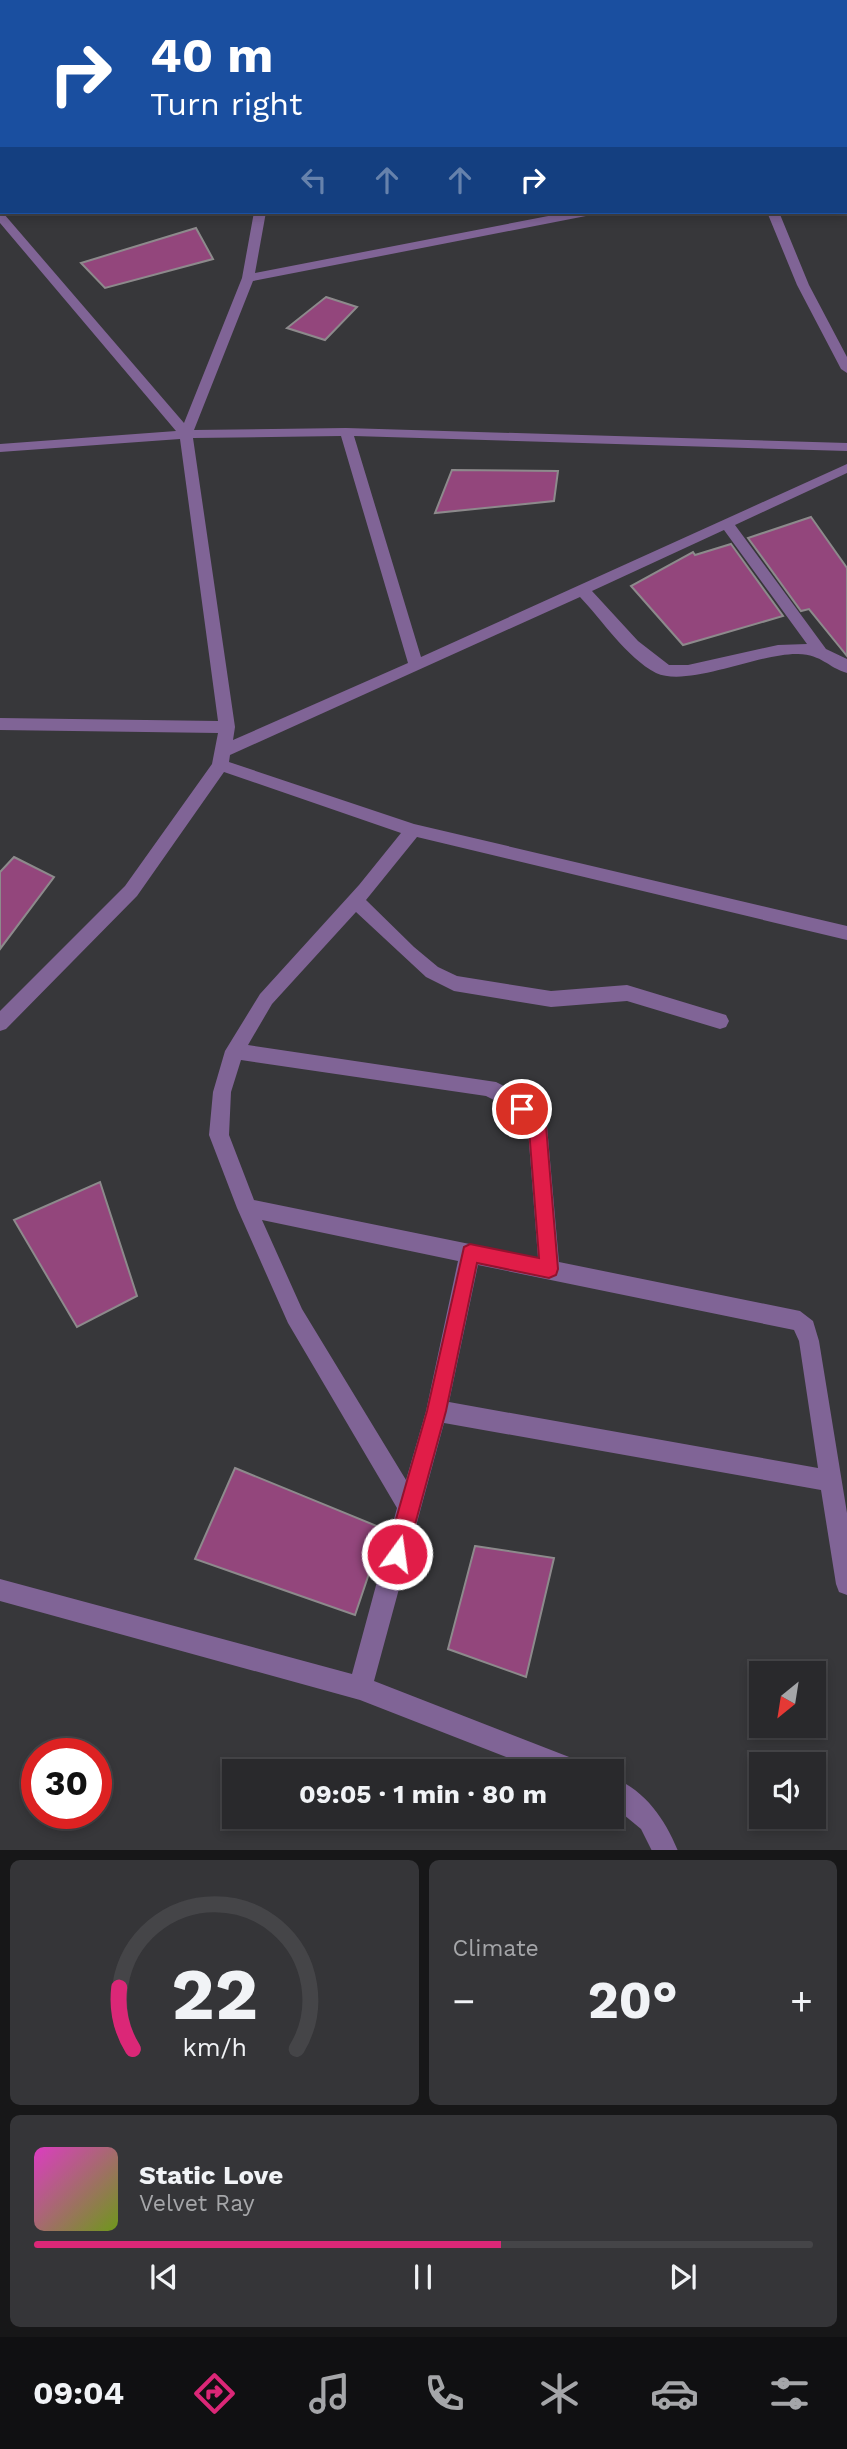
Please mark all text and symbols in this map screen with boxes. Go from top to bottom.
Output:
text: 40 m [150,26,273,84]
icon: right [35,28,126,119]
text: Turn right [150,85,302,123]
icon: left [295,161,333,199]
icon: ahead [368,161,406,199]
icon: ahead [441,161,479,199]
icon: right [514,161,552,199]
pin [492,1079,552,1139]
icon: arrive [503,1090,541,1128]
position arrow [360,1517,434,1591]
north arrow [749,1661,826,1738]
map controls [749,1661,826,1829]
speed limit sign: 30 [21,1738,112,1829]
button: sound [749,1752,826,1829]
text: 09:05 · 1 min · 80 m [299,1779,547,1809]
text: Climate [453,1935,539,1962]
text: 22 [171,1951,258,2037]
text: 20° [588,1970,678,2031]
text: − [453,1979,475,2023]
text: + [790,1979,813,2023]
text: km/h [182,2032,246,2061]
text: Static Love [139,2160,283,2190]
text: Velvet Ray [139,2190,255,2217]
icon: previous [145,2258,183,2296]
icon: pause [404,2258,442,2296]
icon: next [664,2258,702,2296]
icon: directions [190,2369,239,2418]
icon: music [305,2369,354,2418]
icon: phone [420,2369,469,2418]
icon: climate [535,2369,584,2418]
icon: car [650,2369,699,2418]
icon: filters [765,2369,814,2418]
text: 09:04 [33,2374,124,2412]

